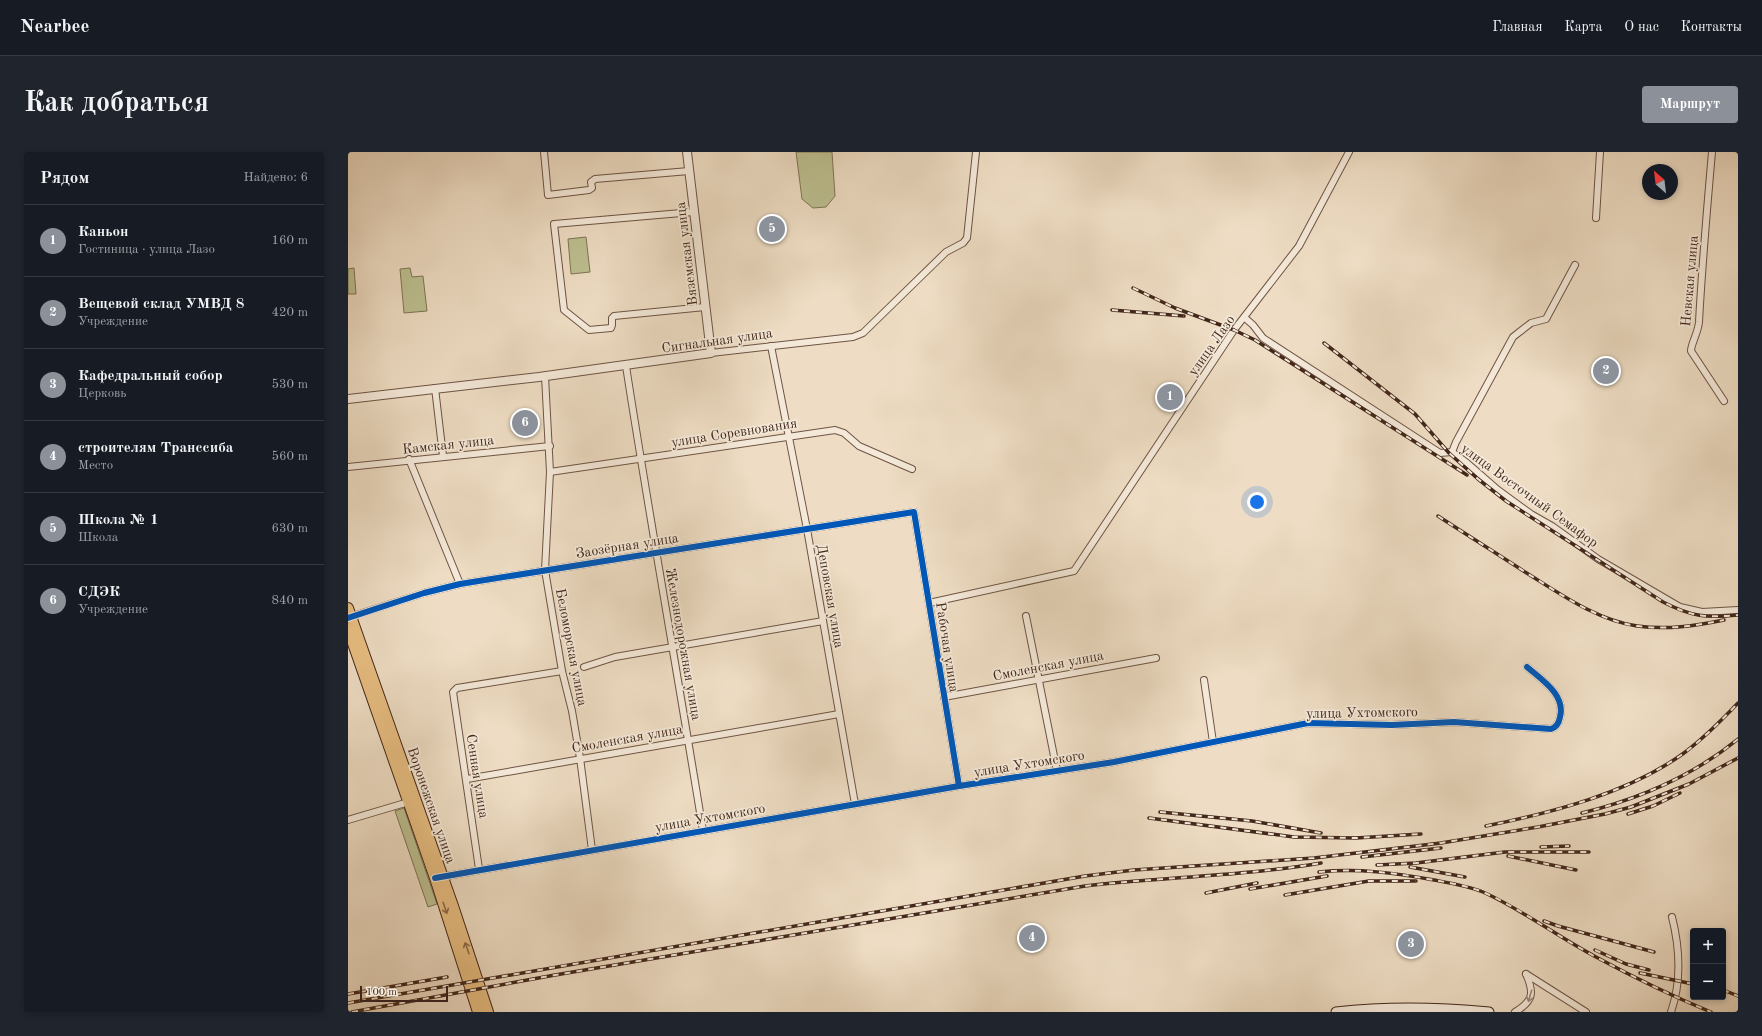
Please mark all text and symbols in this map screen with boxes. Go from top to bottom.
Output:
text: Nearbee [20,18,89,37]
text: Главная [1492,20,1542,34]
text: Карта [1564,20,1602,34]
text: О нас [1624,20,1659,34]
text: Контакты [1681,20,1742,34]
button: Маршрут [1642,86,1738,123]
text: Как добраться [24,90,209,118]
north arrow [1642,164,1678,200]
text: Рядом [40,170,89,187]
text: Найдено: 6 [244,171,308,184]
street label: Вяземская улица [674,201,700,307]
pin: 5 [759,214,785,244]
text: Каньон [78,225,129,240]
text: 1 [49,234,57,247]
text: 160 m [271,234,308,247]
street label: Невская улица [1679,235,1701,327]
text: Гостиница · улица Лазо [78,243,215,256]
text: Вещевой склад УМВД 8 [78,297,244,312]
text: 2 [49,306,57,319]
text: 420 m [271,306,308,319]
street label: улица Лазо [1186,313,1238,378]
text: Учреждение [78,315,148,328]
street label: Сигнальная улица [661,326,774,356]
pin: 2 [1593,356,1619,386]
text: Кафедральный собор [78,369,223,384]
text: 3 [49,378,57,391]
text: 530 m [271,378,308,391]
pin: 1 [1157,382,1183,412]
text: Церковь [78,387,126,400]
pin: 6 [512,408,538,438]
street label: улица Соревнования [670,416,798,450]
street label: Камская улица [402,433,495,457]
text: строителям Транссиба [78,441,233,456]
street label: улица Восточный Семафор [1458,441,1601,551]
text: 4 [49,450,57,463]
text: 560 m [271,450,308,463]
text: Место [78,459,113,472]
your location [1247,492,1267,512]
text: Школа № 1 [78,513,159,528]
text: 5 [49,522,57,535]
text: 630 m [271,522,308,535]
text: Школа [78,531,118,544]
street label: Заозёрная улица [575,531,680,561]
street label: Деповская улица [814,543,846,649]
street label: Железнодорожная улица [663,567,703,721]
text: СДЭК [78,585,120,600]
street label: Беломорская улица [553,587,589,707]
text: 6 [49,594,57,607]
text: 840 m [271,594,308,607]
street label: Рабочая улица [933,601,961,693]
text: Учреждение [78,603,148,616]
street label: Смоленская улица [992,648,1105,684]
street label: улица Ухтомского [1306,705,1418,721]
street label: Смоленская улица [571,722,684,756]
street label: Сенная улица [463,733,491,819]
street label: Воронежская улица [405,745,458,865]
street label: улица Ухтомского [973,748,1086,780]
street label: улица Ухтомского [654,801,767,835]
one-way arrow [442,902,449,915]
pin: 4 [1019,923,1045,953]
map controls [1690,928,1726,1000]
button: + [1690,928,1726,964]
pin: 3 [1398,929,1424,959]
one-way arrow [463,942,470,955]
button: − [1690,964,1726,1000]
scale bar [360,984,448,1003]
text: 100 m [366,987,397,998]
one-way arrow [1526,989,1533,1002]

